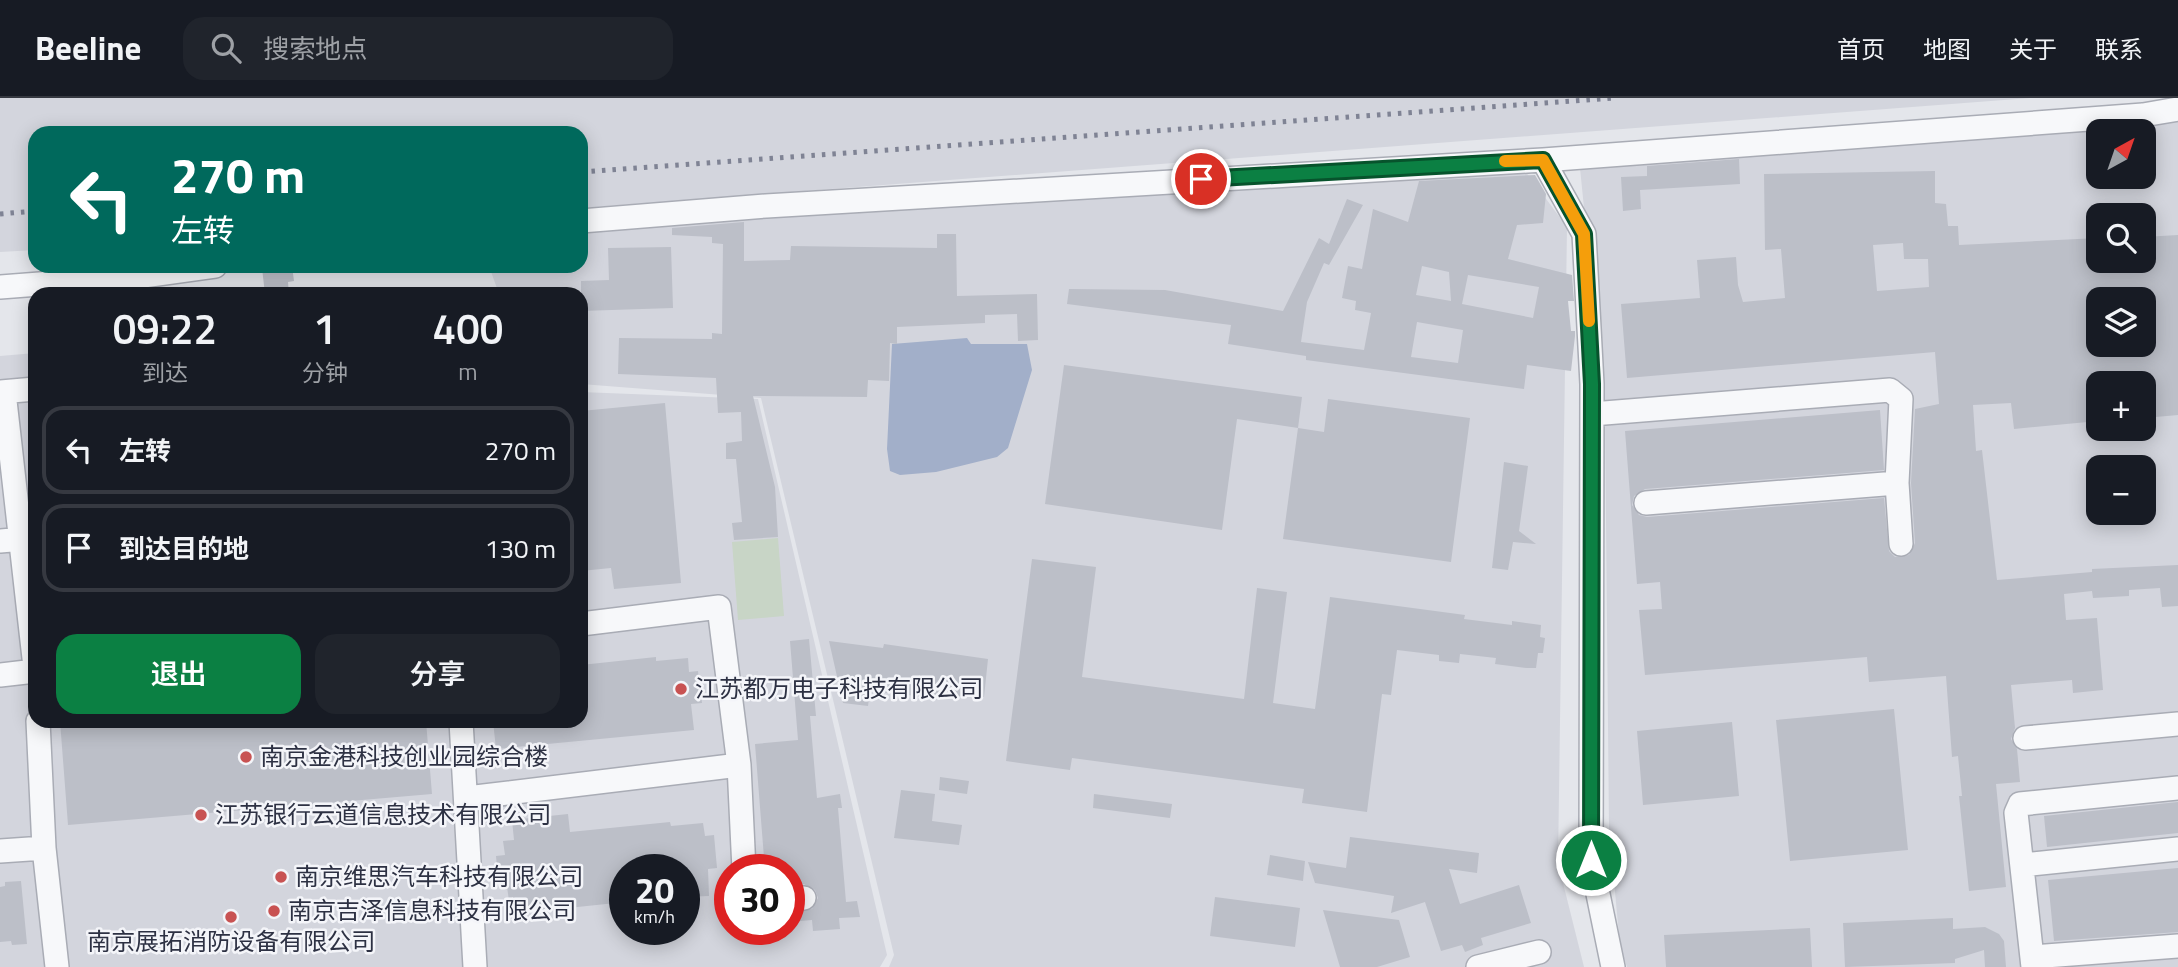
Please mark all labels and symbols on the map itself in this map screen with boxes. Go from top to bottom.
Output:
north arrow [2086,119,2156,189]
pin [1171,149,1231,209]
place label: 江苏都万电子科技有限公司 [695,670,983,706]
marker: 江苏都万电子科技有限公司 [673,681,689,697]
place label: 南京金港科技创业园综合楼 [260,738,548,774]
marker: 南京金港科技创业园综合楼 [238,749,254,765]
place label: 江苏银行云道信息技术有限公司 [215,796,551,832]
marker: 江苏银行云道信息技术有限公司 [193,807,209,823]
position arrow [1554,823,1628,897]
speed limit sign: 30 [714,854,805,945]
place label: 南京维思汽车科技有限公司 [295,858,583,894]
marker: 南京维思汽车科技有限公司 [273,869,289,885]
place label: 南京吉泽信息科技有限公司 [288,892,576,928]
marker: 南京吉泽信息科技有限公司 [266,903,282,919]
marker: 南京展拓消防设备有限公司 [223,909,239,925]
place label: 南京展拓消防设备有限公司 [87,923,375,959]

